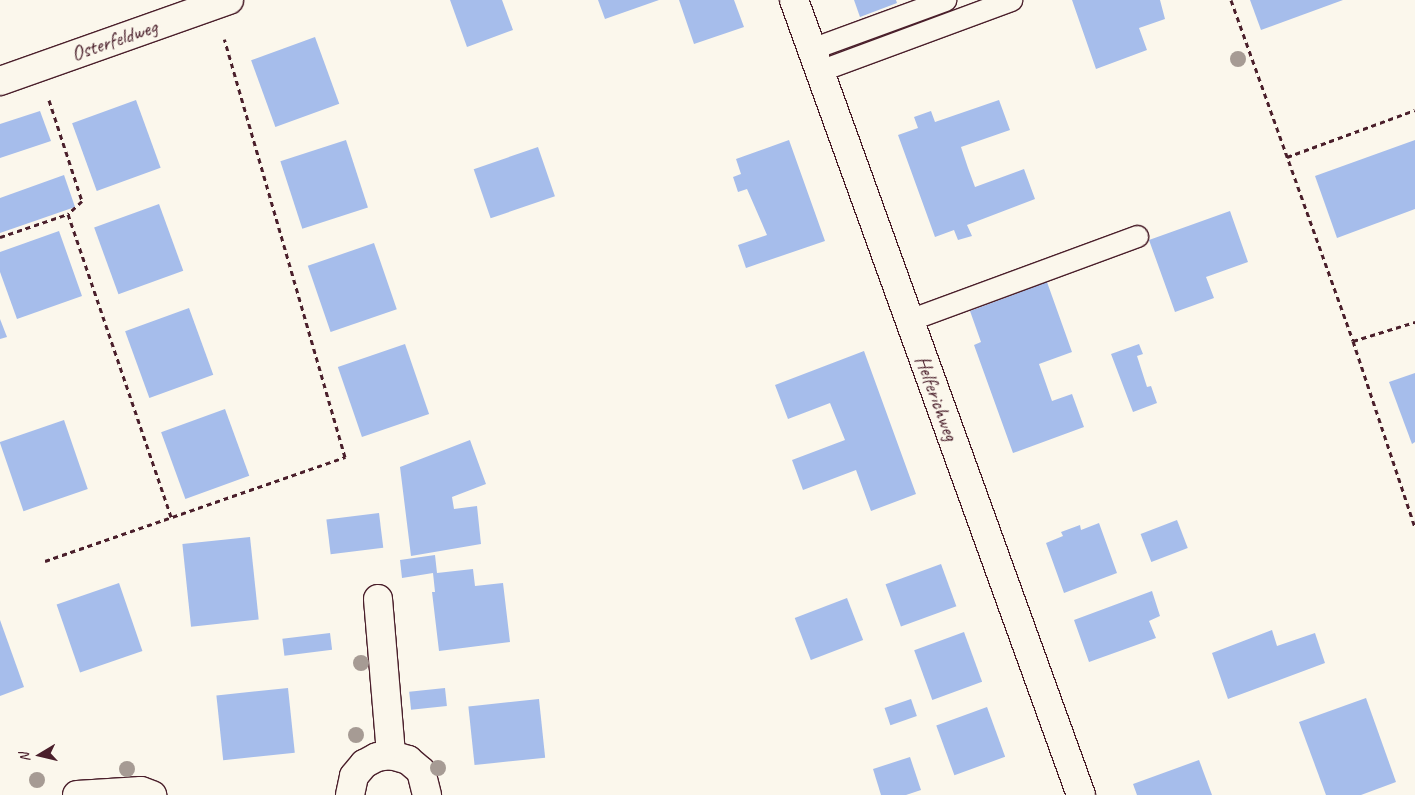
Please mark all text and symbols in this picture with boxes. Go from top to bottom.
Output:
street label: Osterfeldweg [68,14,160,66]
street label: Helferichweg [910,352,964,444]
north arrow [15,730,65,780]
text: N [16,752,34,763]

